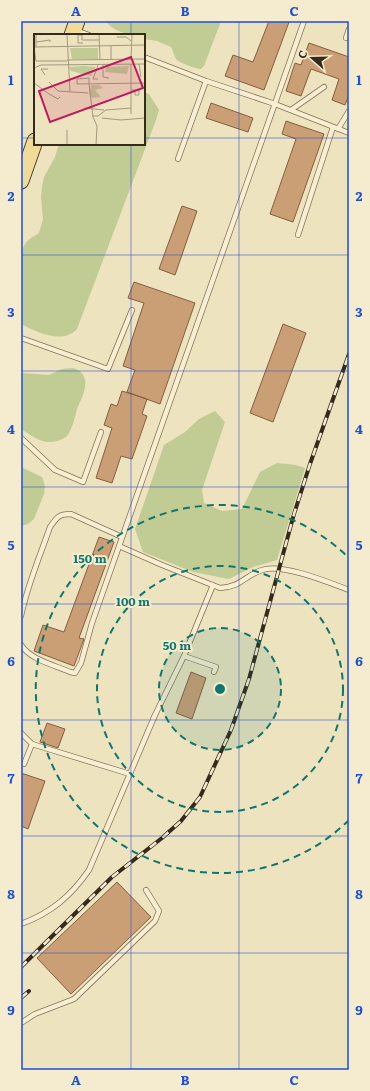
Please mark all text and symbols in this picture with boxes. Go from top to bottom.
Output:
text: A [71,1,81,20]
text: B [181,1,190,20]
text: C [289,1,299,20]
inset map [34,34,145,145]
north arrow [292,38,332,78]
text: С [293,48,311,61]
text: 1 [8,70,14,89]
text: 1 [356,70,362,89]
text: 2 [8,186,15,205]
text: 2 [356,186,363,205]
text: 3 [7,302,15,321]
text: 3 [355,302,363,321]
text: 4 [7,419,15,438]
text: 4 [355,419,363,438]
text: 5 [7,535,15,554]
text: 5 [355,535,363,554]
text: 150 m [73,549,107,567]
text: 100 m [116,592,150,610]
text: 50 m [163,636,191,654]
text: 6 [7,651,15,670]
text: 6 [355,651,363,670]
centre of rings [213,682,227,696]
text: 7 [7,768,15,787]
text: 7 [355,768,363,787]
text: 8 [7,884,15,903]
text: 8 [355,884,363,903]
text: 9 [7,1000,15,1019]
text: 9 [355,1000,363,1019]
text: A [71,1070,81,1089]
text: B [181,1070,190,1089]
text: C [289,1070,299,1089]

